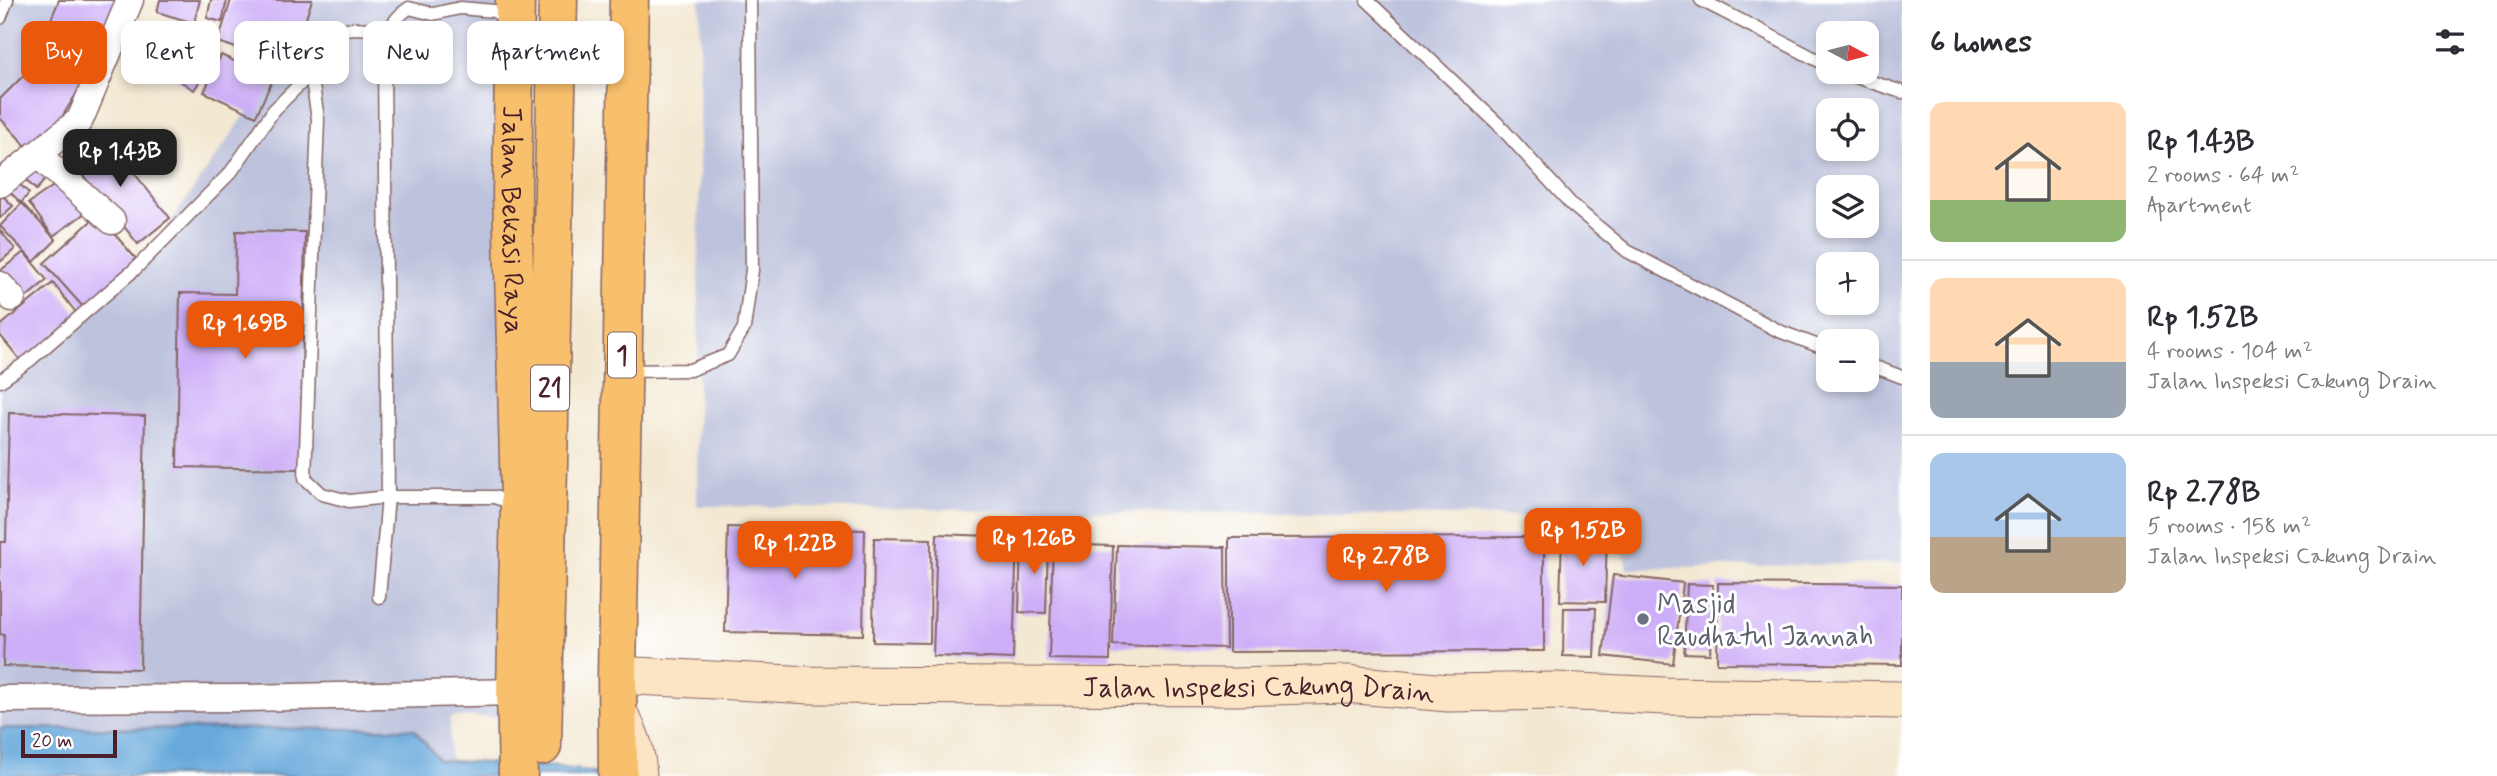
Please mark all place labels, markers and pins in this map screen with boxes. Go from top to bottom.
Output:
pin: Rp 1.43B [48,130,192,189]
pin: Rp 1.69B [173,302,317,361]
pin: Rp 1.52B [1511,508,1655,568]
pin: Rp 1.26B [962,516,1106,576]
pin: Rp 1.22B [723,522,867,581]
pin: Rp 2.78B [1314,534,1458,594]
place label: Masjid Raudhatul Jannah [1657,587,1873,656]
marker: Masjid Raudhatul Jannah [1635,611,1651,627]

